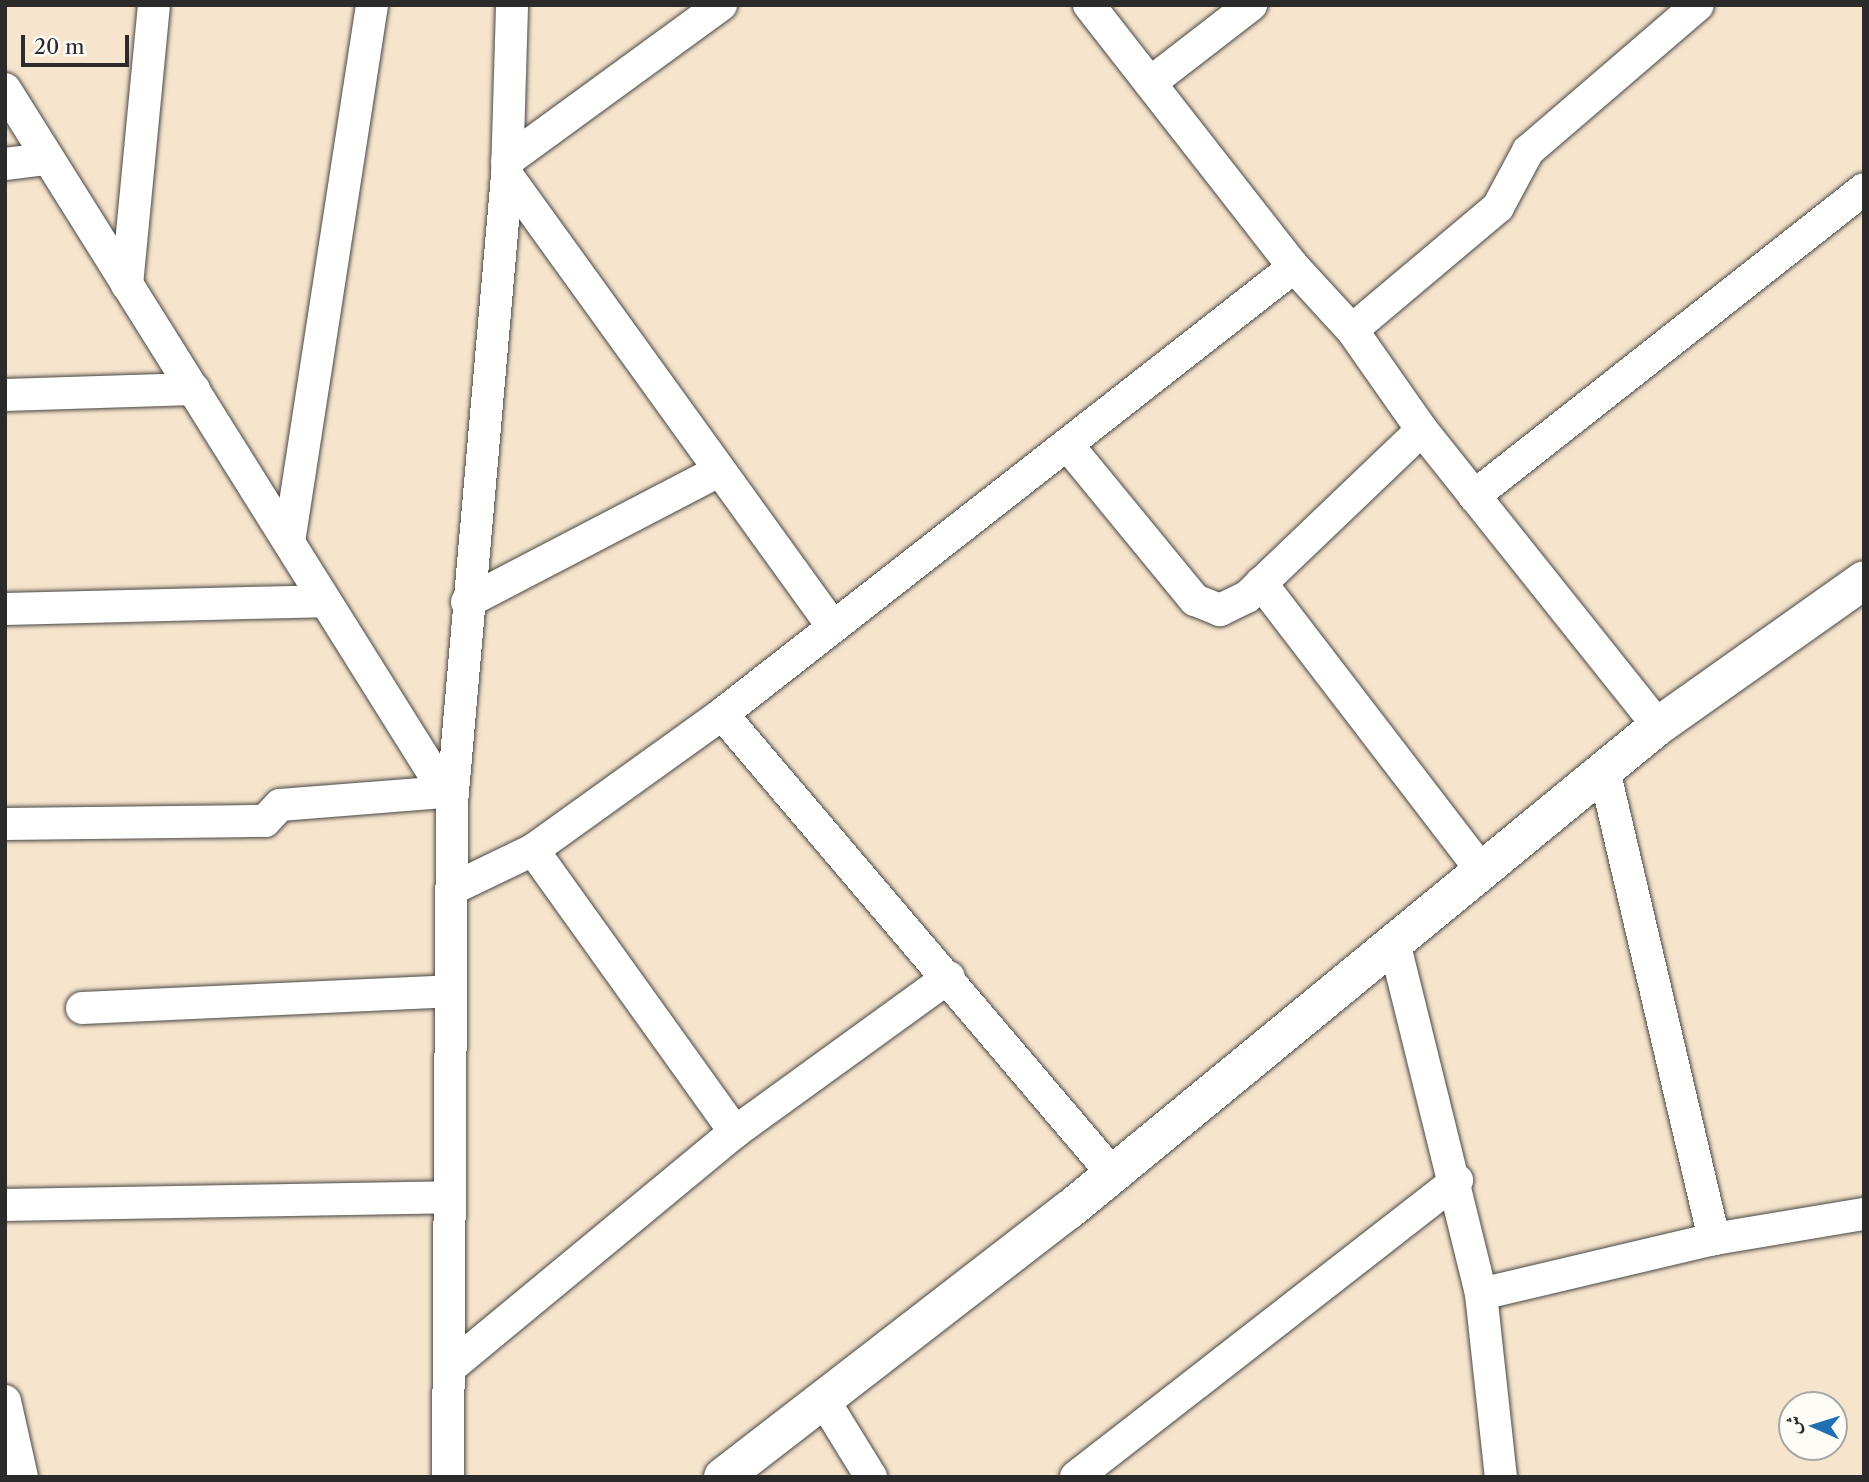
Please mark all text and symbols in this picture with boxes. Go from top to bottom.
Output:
scale bar [24,21,133,65]
text: 20 m [34,34,85,59]
north arrow [1778,1391,1848,1461]
text: ش [1782,1415,1806,1435]

